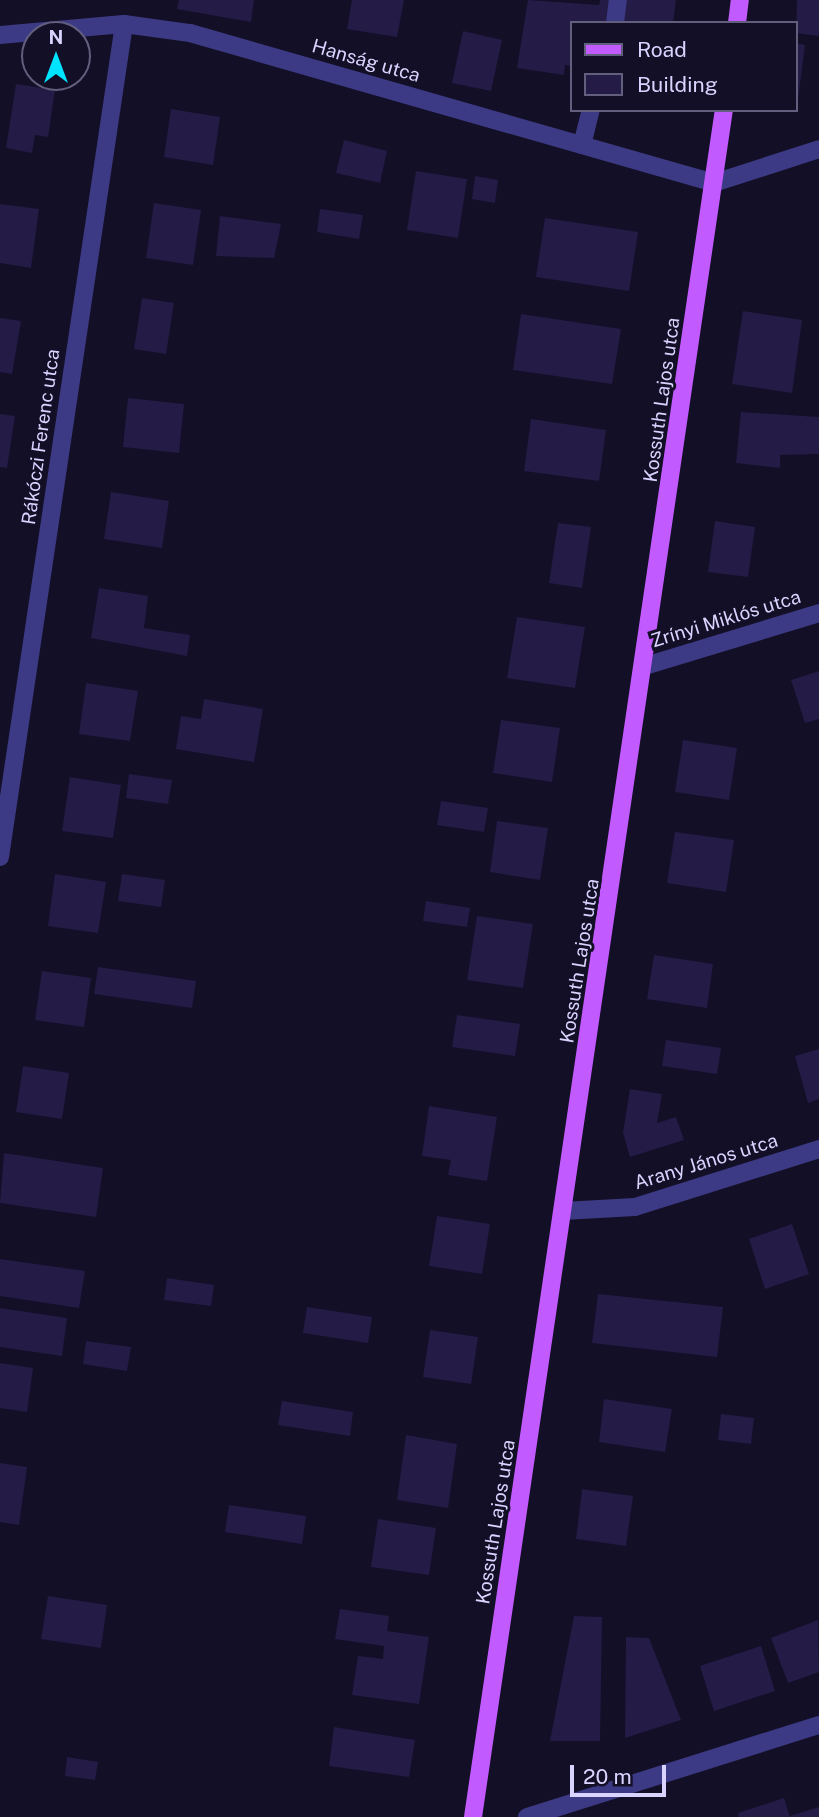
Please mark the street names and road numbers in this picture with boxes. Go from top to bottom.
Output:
street label: Hanság utca [309,35,423,87]
street label: Kossuth Lajos utca [639,316,685,484]
street label: Rákóczi Ferenc utca [17,348,65,526]
street label: Zrínyi Miklós utca [648,585,804,653]
street label: Kossuth Lajos utca [556,877,604,1045]
street label: Arany János utca [631,1129,781,1195]
street label: Kossuth Lajos utca [472,1438,520,1606]

